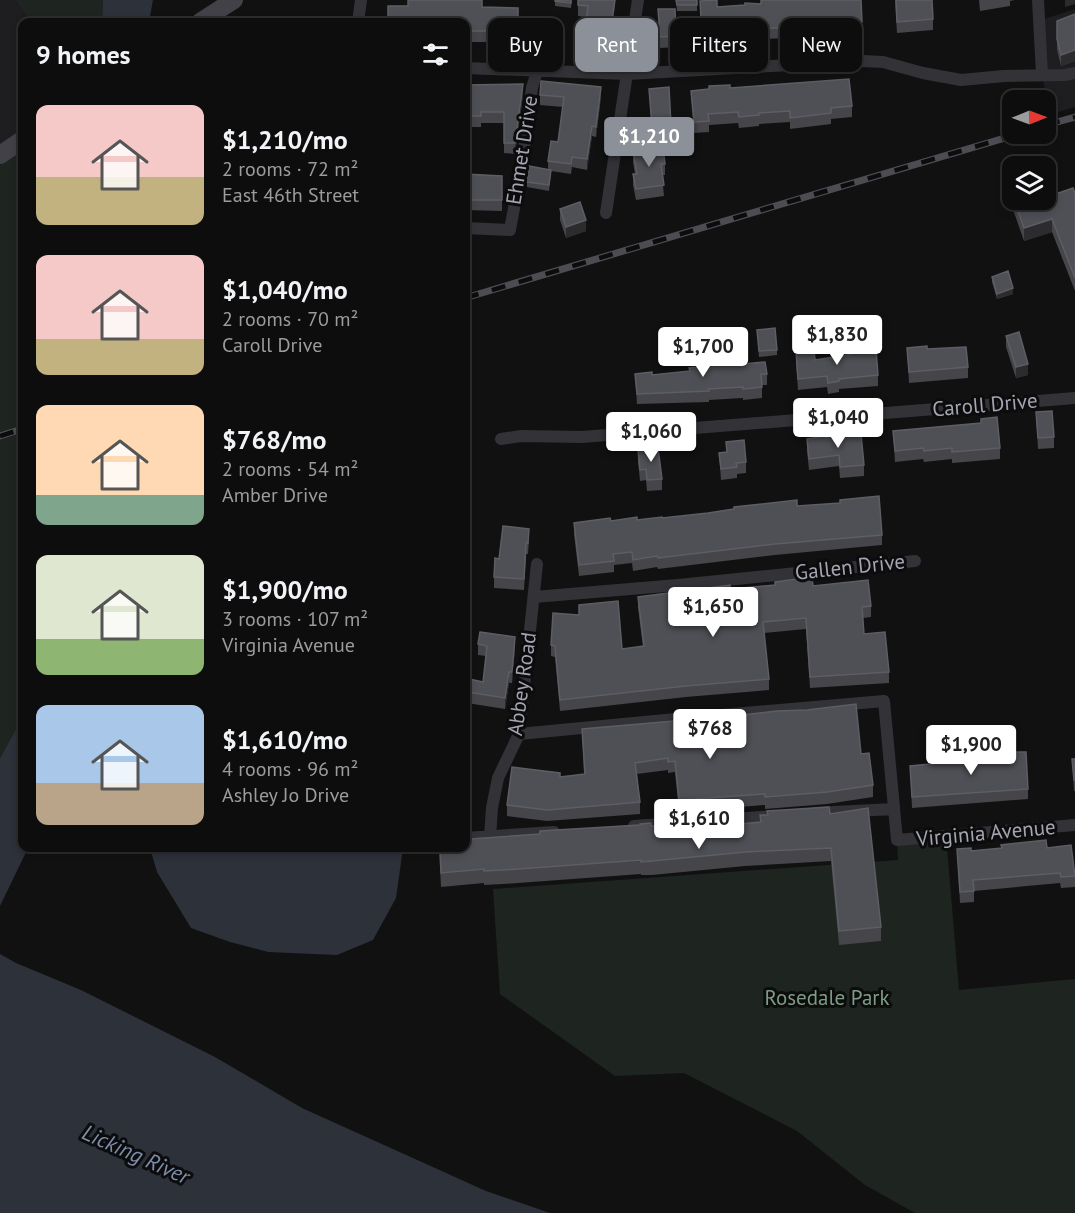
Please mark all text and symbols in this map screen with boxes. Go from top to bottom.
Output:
chip: Buy [488,18,563,72]
chip: Rent [575,18,658,72]
chip: Filters [670,18,768,72]
chip: New [780,18,862,72]
text: 9 homes [36,38,131,71]
icon: filters [419,38,452,71]
north arrow [1002,90,1056,144]
map controls [1002,90,1056,210]
street label: Ehmet Drive [500,93,543,206]
pin: $1,210 [600,117,698,168]
text: $1,210/mo [222,123,348,156]
text: $1,210 [618,123,680,149]
icon: home [84,129,156,201]
text: 2 rooms · 72 m² [222,156,358,182]
button: layers [1002,156,1056,210]
text: East 46th Street [222,182,359,208]
text: $1,040/mo [222,273,348,306]
icon: home [84,279,156,351]
text: 2 rooms · 70 m² [222,306,358,332]
pin: $1,830 [788,315,886,366]
text: $1,830 [806,321,868,347]
pin: $1,700 [654,327,752,378]
text: Caroll Drive [222,332,322,358]
text: $1,700 [672,333,734,359]
street label: Caroll Drive [931,386,1039,423]
pin: $1,040 [789,398,887,449]
text: $1,040 [807,404,869,430]
pin: $1,060 [602,412,700,463]
text: $1,060 [620,418,682,444]
text: $768/mo [222,423,326,456]
icon: home [84,429,156,501]
text: 2 rooms · 54 m² [222,456,358,482]
text: Amber Drive [222,482,328,508]
street label: Gallen Drive [794,547,906,586]
text: $1,900/mo [222,573,348,606]
icon: home [84,579,156,651]
pin: $1,650 [664,587,762,638]
text: $1,650 [682,593,744,619]
text: 3 rooms · 107 m² [222,606,368,632]
street label: Abbey Road [501,630,542,737]
text: Virginia Avenue [222,632,355,658]
pin: $768 [674,709,746,760]
text: $768 [687,715,733,741]
text: $1,610/mo [222,723,348,756]
pin: $1,900 [922,725,1020,776]
icon: home [84,729,156,801]
text: $1,900 [940,731,1002,757]
text: 4 rooms · 96 m² [222,756,358,782]
text: Ashley Jo Drive [222,782,349,808]
pin: $1,610 [650,799,748,850]
text: $1,610 [668,805,730,831]
street label: Virginia Avenue [914,813,1057,852]
park label: Rosedale Park [765,984,890,1011]
water label: Licking River [78,1118,196,1191]

